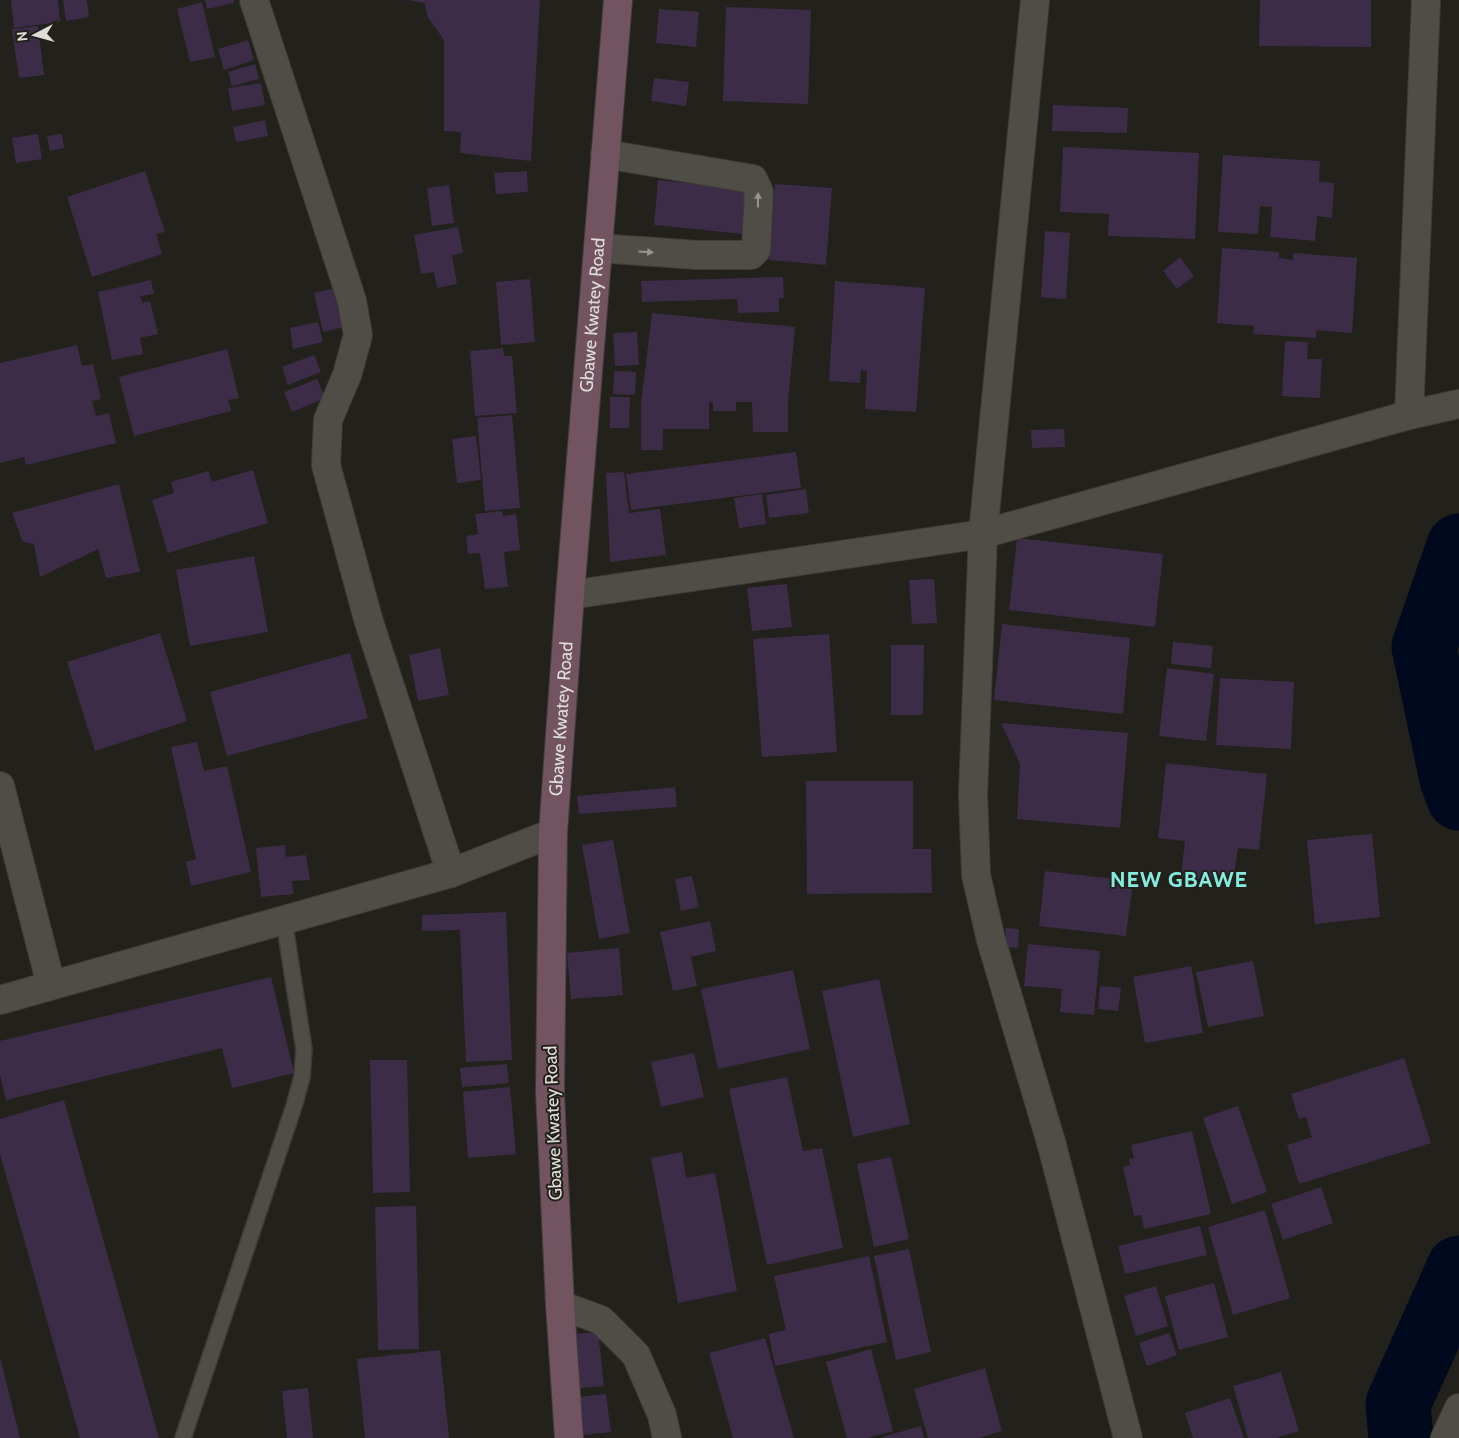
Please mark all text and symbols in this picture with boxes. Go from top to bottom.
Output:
north arrow [10,10,60,60]
text: N [13,30,32,42]
one-way arrow [754,191,762,207]
street label: Gbawe Kwatey Road [575,237,610,393]
one-way arrow [639,248,655,256]
street label: Gbawe Kwatey Road [545,641,578,797]
district label: NEW GBAWE [1110,866,1248,893]
street label: Gbawe Kwatey Road [539,1045,567,1201]

